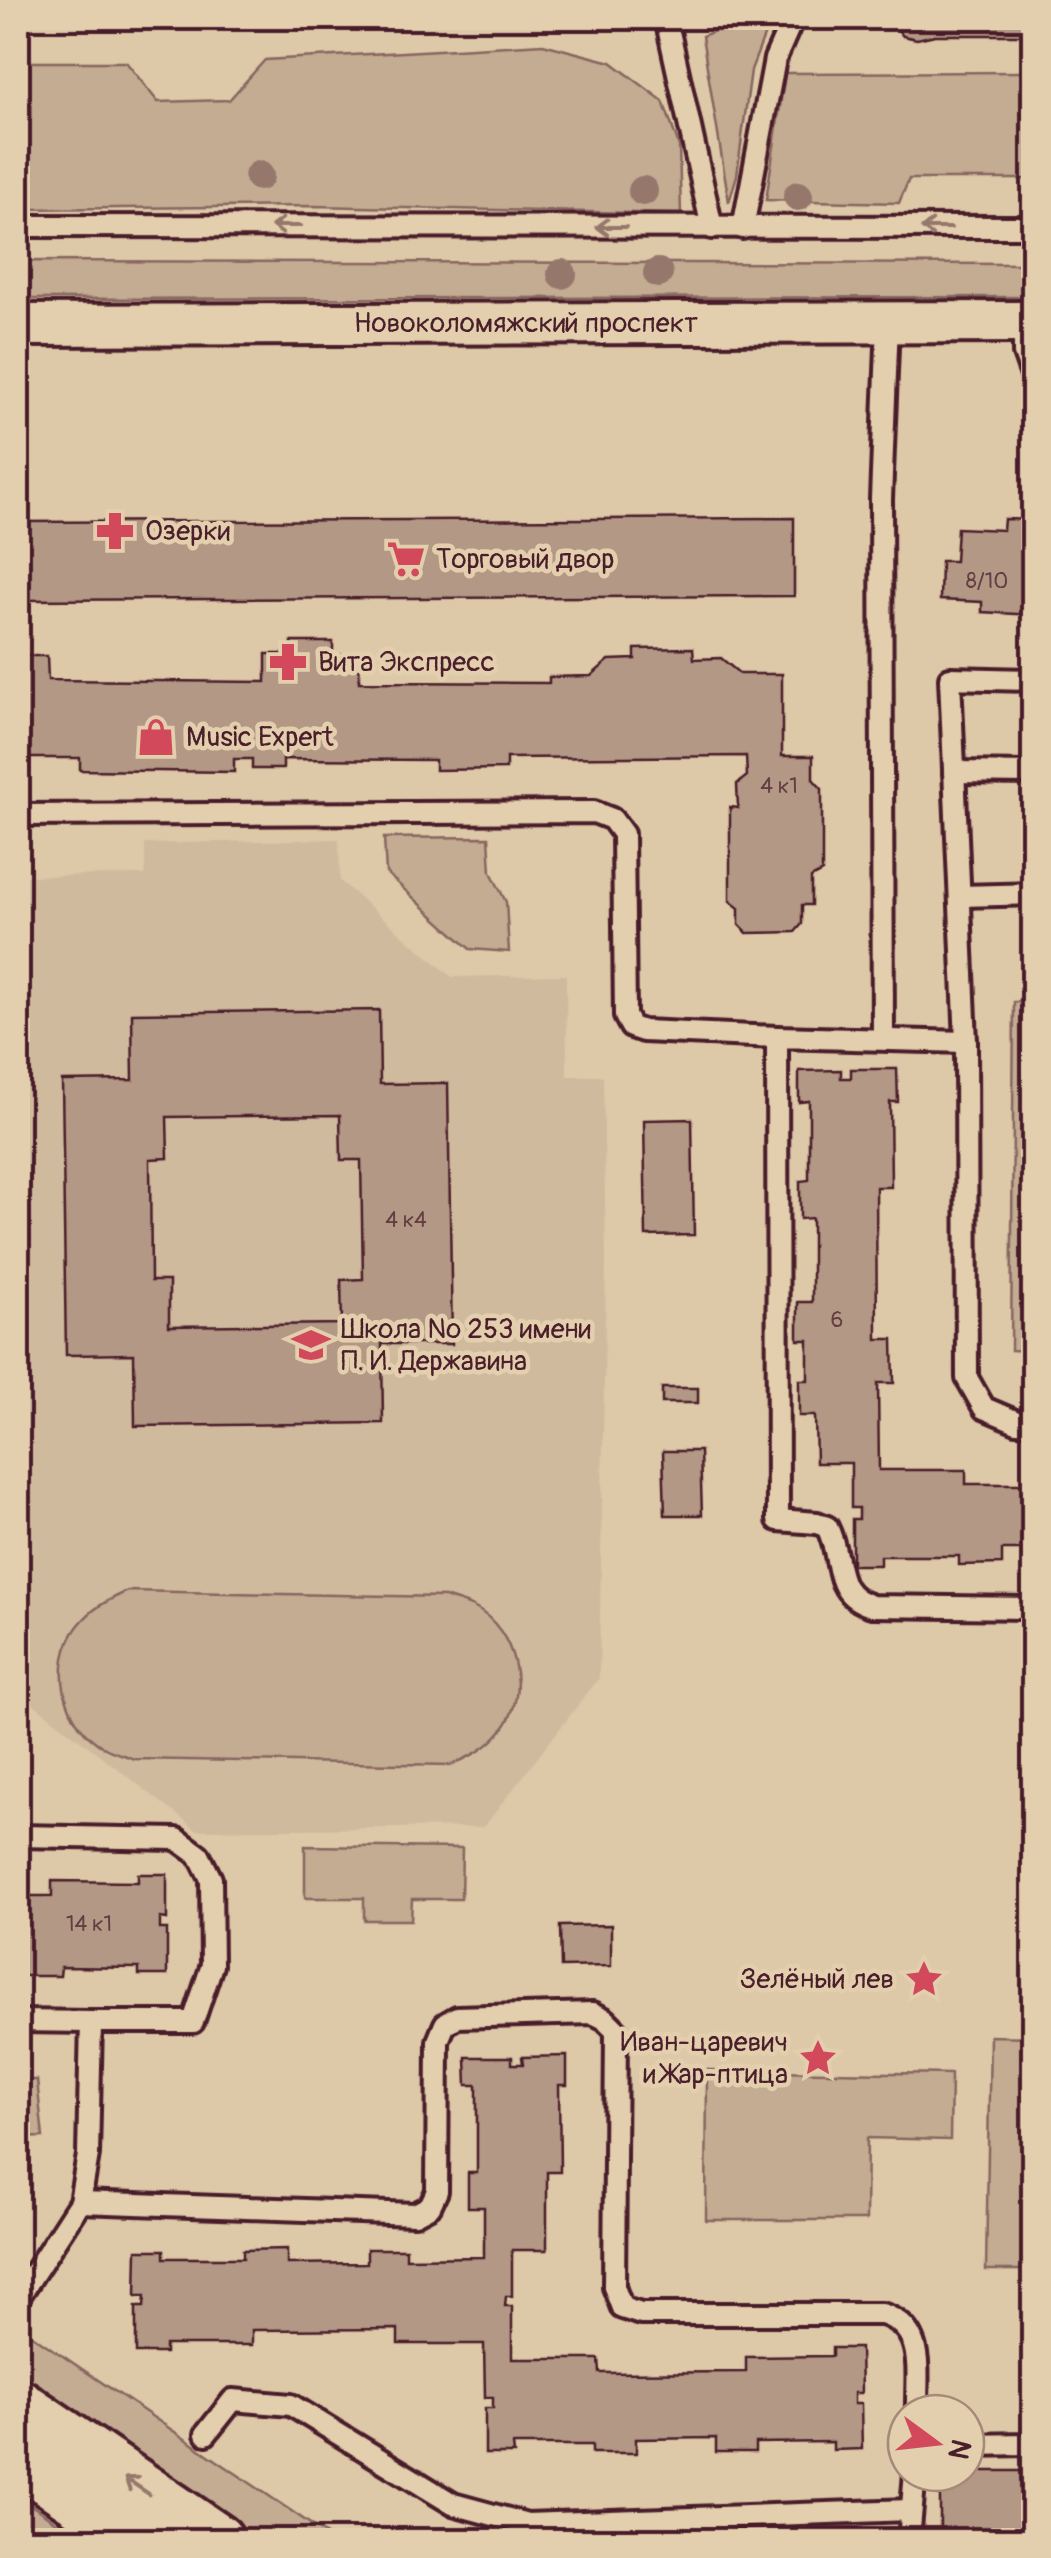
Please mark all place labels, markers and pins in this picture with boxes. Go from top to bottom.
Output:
pharmacy icon: Озерки [94,510,136,552]
place label: Озерки [145,514,230,549]
supermarket icon: Торговый двор [385,538,427,580]
place label: Торговый двор [436,542,615,577]
pharmacy icon: Вита Экспресс [267,641,309,683]
place label: Вита Экспресс [318,645,495,680]
shop icon: Music Expert [135,716,177,758]
place label: Music Expert [186,720,334,755]
place label: Школа № 253 имени П. И. Державина [341,1312,591,1379]
school or university icon: Школа № 253 имени П. И. Державина [290,1324,332,1366]
place icon: Зелёный лев [903,1958,945,2000]
place label: Зелёный лев [740,1962,894,1997]
place label: Иван-царевич и Жар-птица [621,2025,788,2092]
place icon: Иван-царевич и Жар-птица [797,2037,839,2079]

